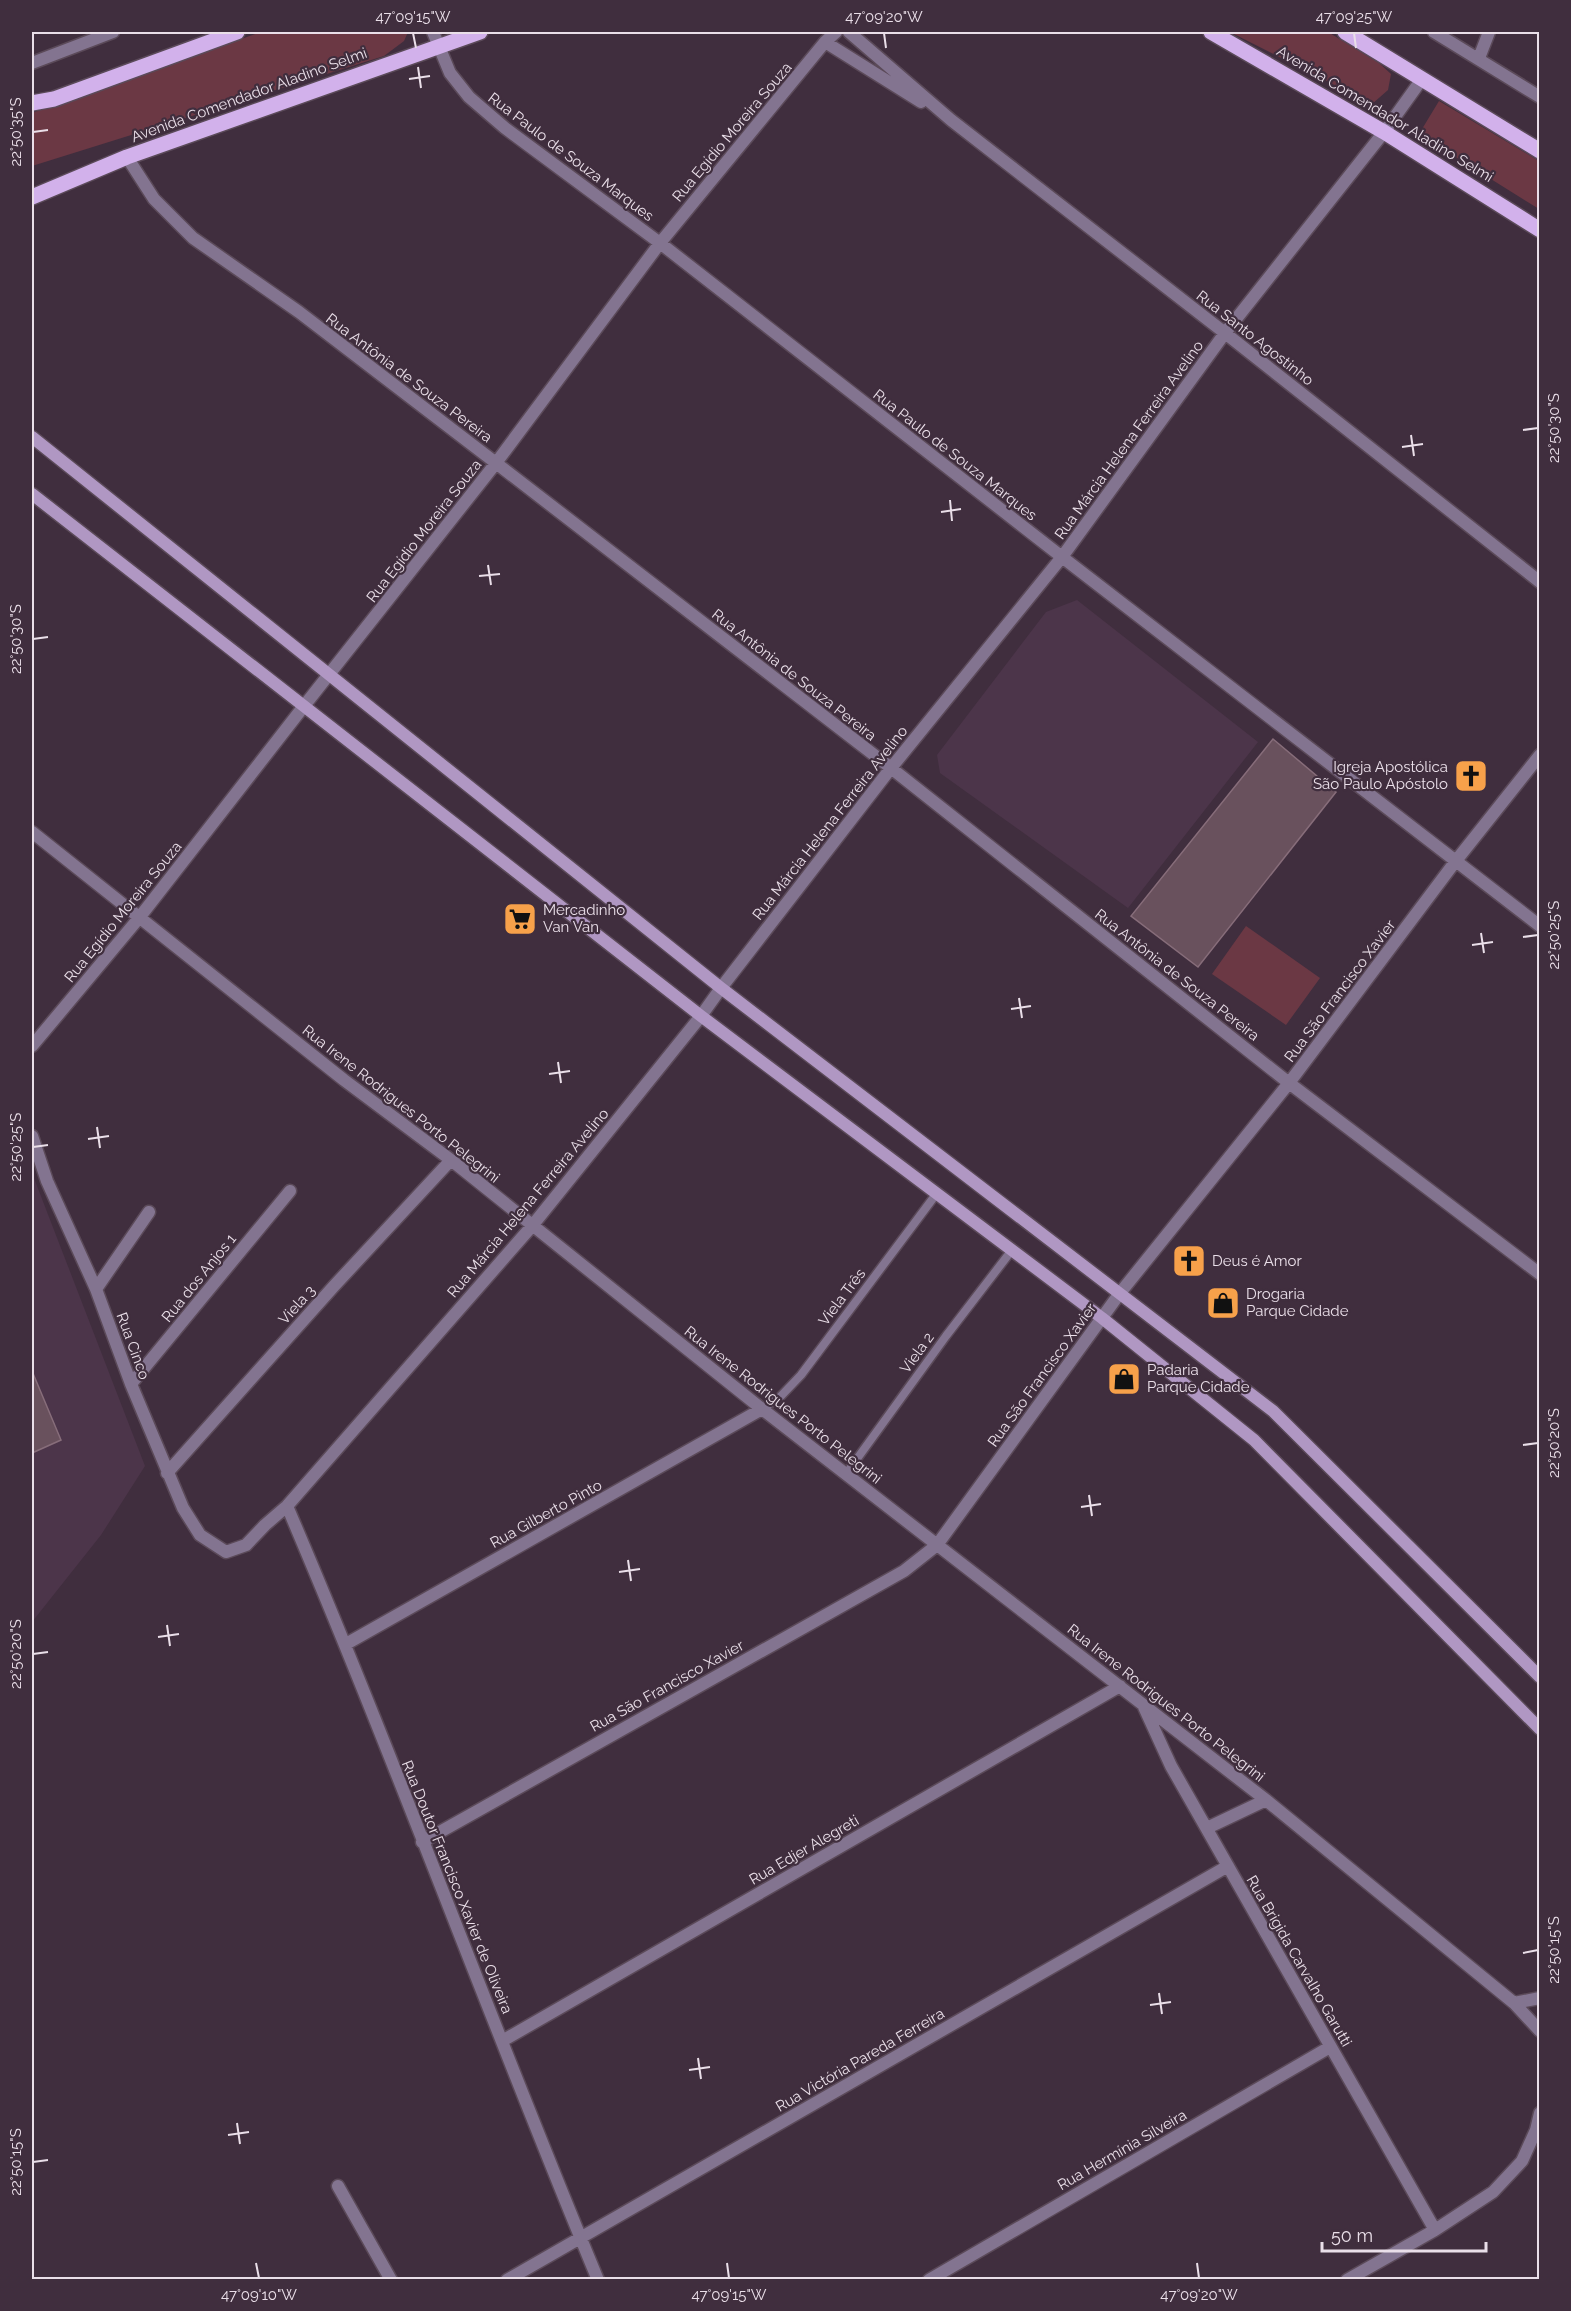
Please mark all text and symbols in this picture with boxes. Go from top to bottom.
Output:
text: 47°09'15"W [375,8,451,26]
text: 47°09'20"W [845,8,923,26]
text: 47°09'25"W [1316,8,1393,26]
street label: Avenida Comendador Aladino Selmi [1273,42,1497,186]
street label: Avenida Comendador Aladino Selmi [129,44,369,146]
street label: Rua Egídio Moreira Souza [668,59,796,205]
street label: Rua Paulo de Souza Marques [485,89,657,225]
text: 22°50'35"S [7,98,25,166]
street label: Rua Santo Agostinho [1193,287,1317,389]
street label: Rua Antônia de Souza Pereira [322,310,496,446]
street label: Rua Márcia Helena Ferreira Avelino [1051,337,1207,543]
street label: Rua Paulo de Souza Marques [870,386,1040,524]
text: 22°50'30"S [1545,393,1563,463]
street label: Rua Egídio Moreira Souza [363,456,485,606]
text: 22°50'30"S [7,604,25,674]
street label: Rua Antônia de Souza Pereira [708,605,880,745]
street label: Rua Márcia Helena Ferreira Avelino [749,722,911,924]
place label: Igreja Apostólica São Paulo Apóstolo [1313,758,1448,793]
church icon: Igreja Apostólica São Paulo Apóstolo [1453,758,1489,794]
street label: Rua Egídio Moreira Souza [61,838,185,986]
supermarket icon: Mercadinho Van Van [502,901,538,937]
place label: Mercadinho Van Van [543,901,625,936]
text: 22°50'25"S [1545,901,1563,969]
street label: Rua Antônia de Souza Pereira [1091,905,1263,1045]
street label: Rua São Francisco Xavier [1281,916,1400,1066]
street label: Rua Irene Rodrigues Porto Pelegrini [299,1021,503,1187]
street label: Rua Márcia Helena Ferreira Avelino [444,1105,612,1301]
text: 22°50'25"S [7,1113,25,1181]
street label: Rua dos Anjos 1 [158,1230,240,1326]
church icon: Deus é Amor [1171,1243,1207,1279]
place label: Deus é Amor [1212,1252,1303,1270]
street label: Viela Três [815,1265,869,1329]
street label: Viela 3 [275,1282,319,1328]
shop icon: Drogaria Parque Cidade [1205,1285,1241,1321]
place label: Drogaria Parque Cidade [1246,1285,1349,1320]
street label: Rua São Francisco Xavier [984,1299,1101,1450]
street label: Rua Cinco [113,1310,153,1382]
street label: Rua Irene Rodrigues Porto Pelegrini [681,1322,885,1488]
street label: Viela 2 [896,1329,938,1377]
shop icon: Padaria Parque Cidade [1106,1361,1142,1397]
place label: Padaria Parque Cidade [1147,1361,1250,1396]
text: 22°50'20"S [1545,1408,1563,1478]
street label: Rua Gilberto Pinto [487,1476,605,1552]
text: 22°50'20"S [7,1619,25,1689]
street label: Rua Irene Rodrigues Porto Pelegrini [1064,1620,1268,1786]
street label: Rua São Francisco Xavier [587,1636,748,1736]
street label: Rua Doutor Francisco Xavier de Oliveira [398,1758,516,2016]
street label: Rua Edjer Alegreti [746,1811,862,1889]
street label: Rua Brigida Carvalho Garutti [1243,1872,1355,2050]
text: 22°50'15"S [1545,1916,1563,1984]
street label: Rua Victória Pareda Ferreira [773,2004,947,2116]
street label: Rua Hermínia Silveira [1054,2106,1190,2194]
text: 22°50'15"S [7,2128,25,2196]
scale bar [1322,2215,1486,2253]
text: 50 m [1331,2225,1373,2246]
text: 47°09'10"W [221,2286,297,2304]
text: 47°09'15"W [691,2286,767,2304]
text: 47°09'20"W [1160,2286,1238,2304]

